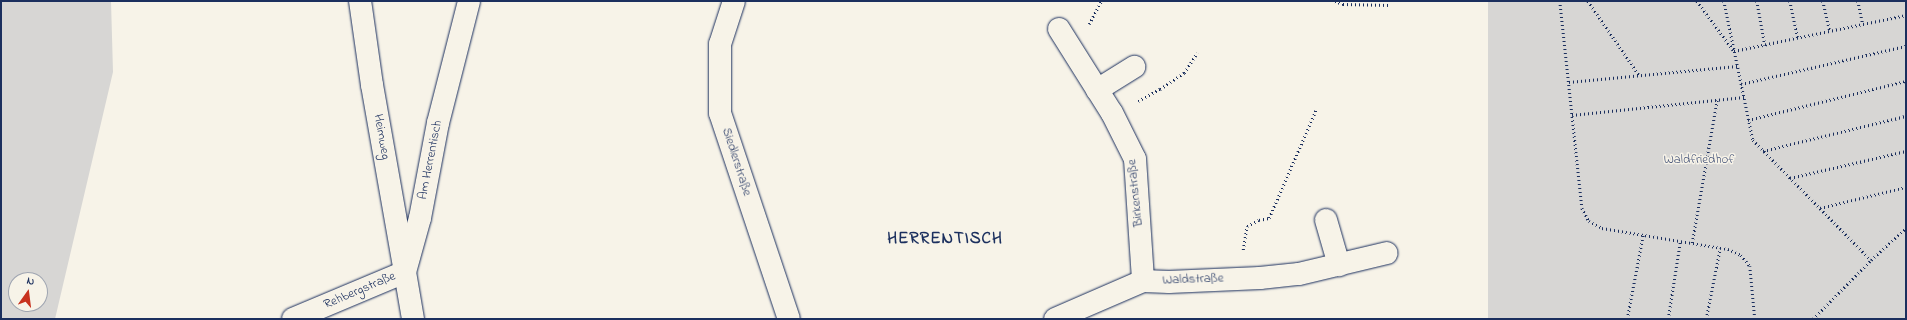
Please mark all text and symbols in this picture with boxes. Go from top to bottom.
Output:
street label: Heimweg [369,113,393,161]
street label: Am Herrentisch [416,119,446,201]
street label: Siedlerstraße [718,126,754,198]
park label: Waldfriedhof [1664,152,1734,168]
street label: Birkenstraße [1125,159,1147,227]
district label: HERRENTISCH [887,229,1003,249]
street label: Rehbergstraße [322,269,398,313]
street label: Waldstraße [1162,271,1224,289]
north arrow [8,272,48,312]
text: N [25,273,36,290]

